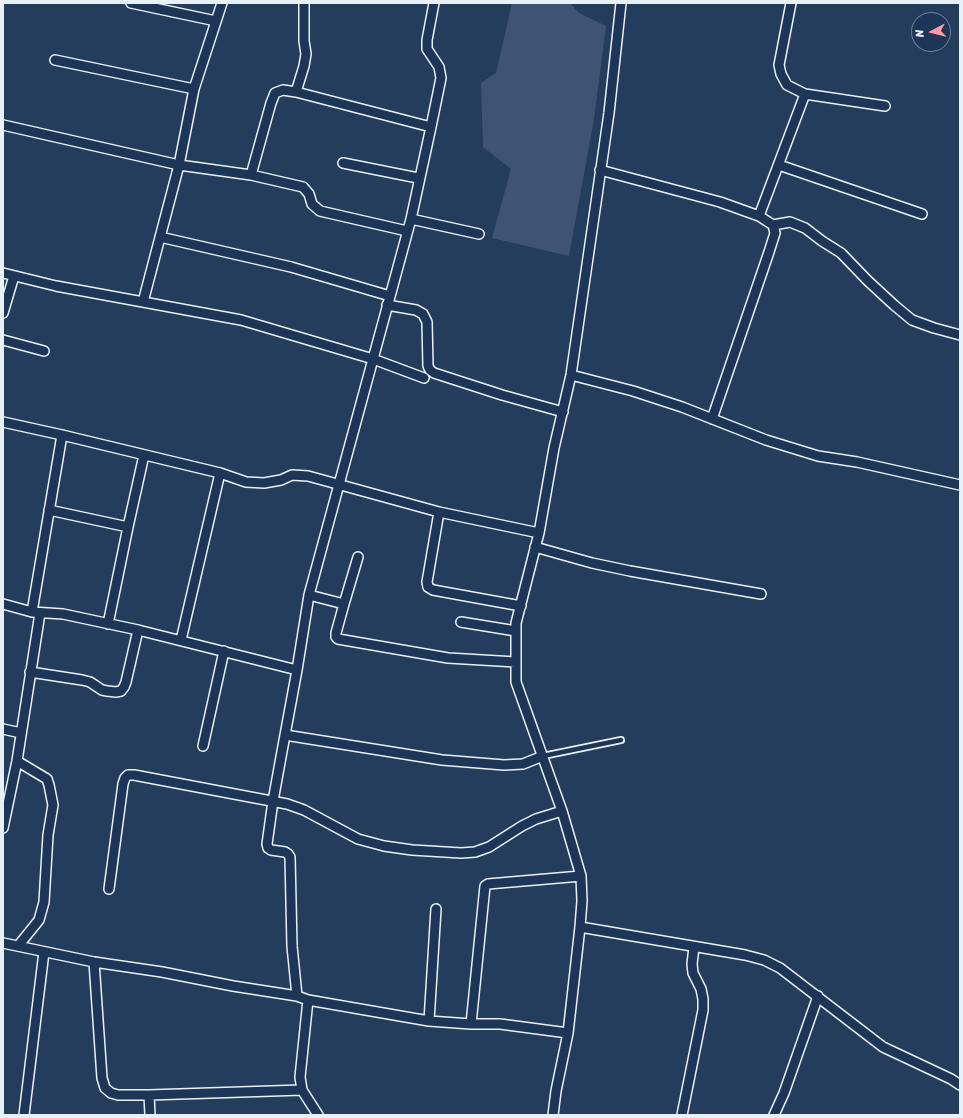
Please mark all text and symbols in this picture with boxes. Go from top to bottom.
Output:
north arrow [911,12,951,52]
text: N [910,28,929,38]

